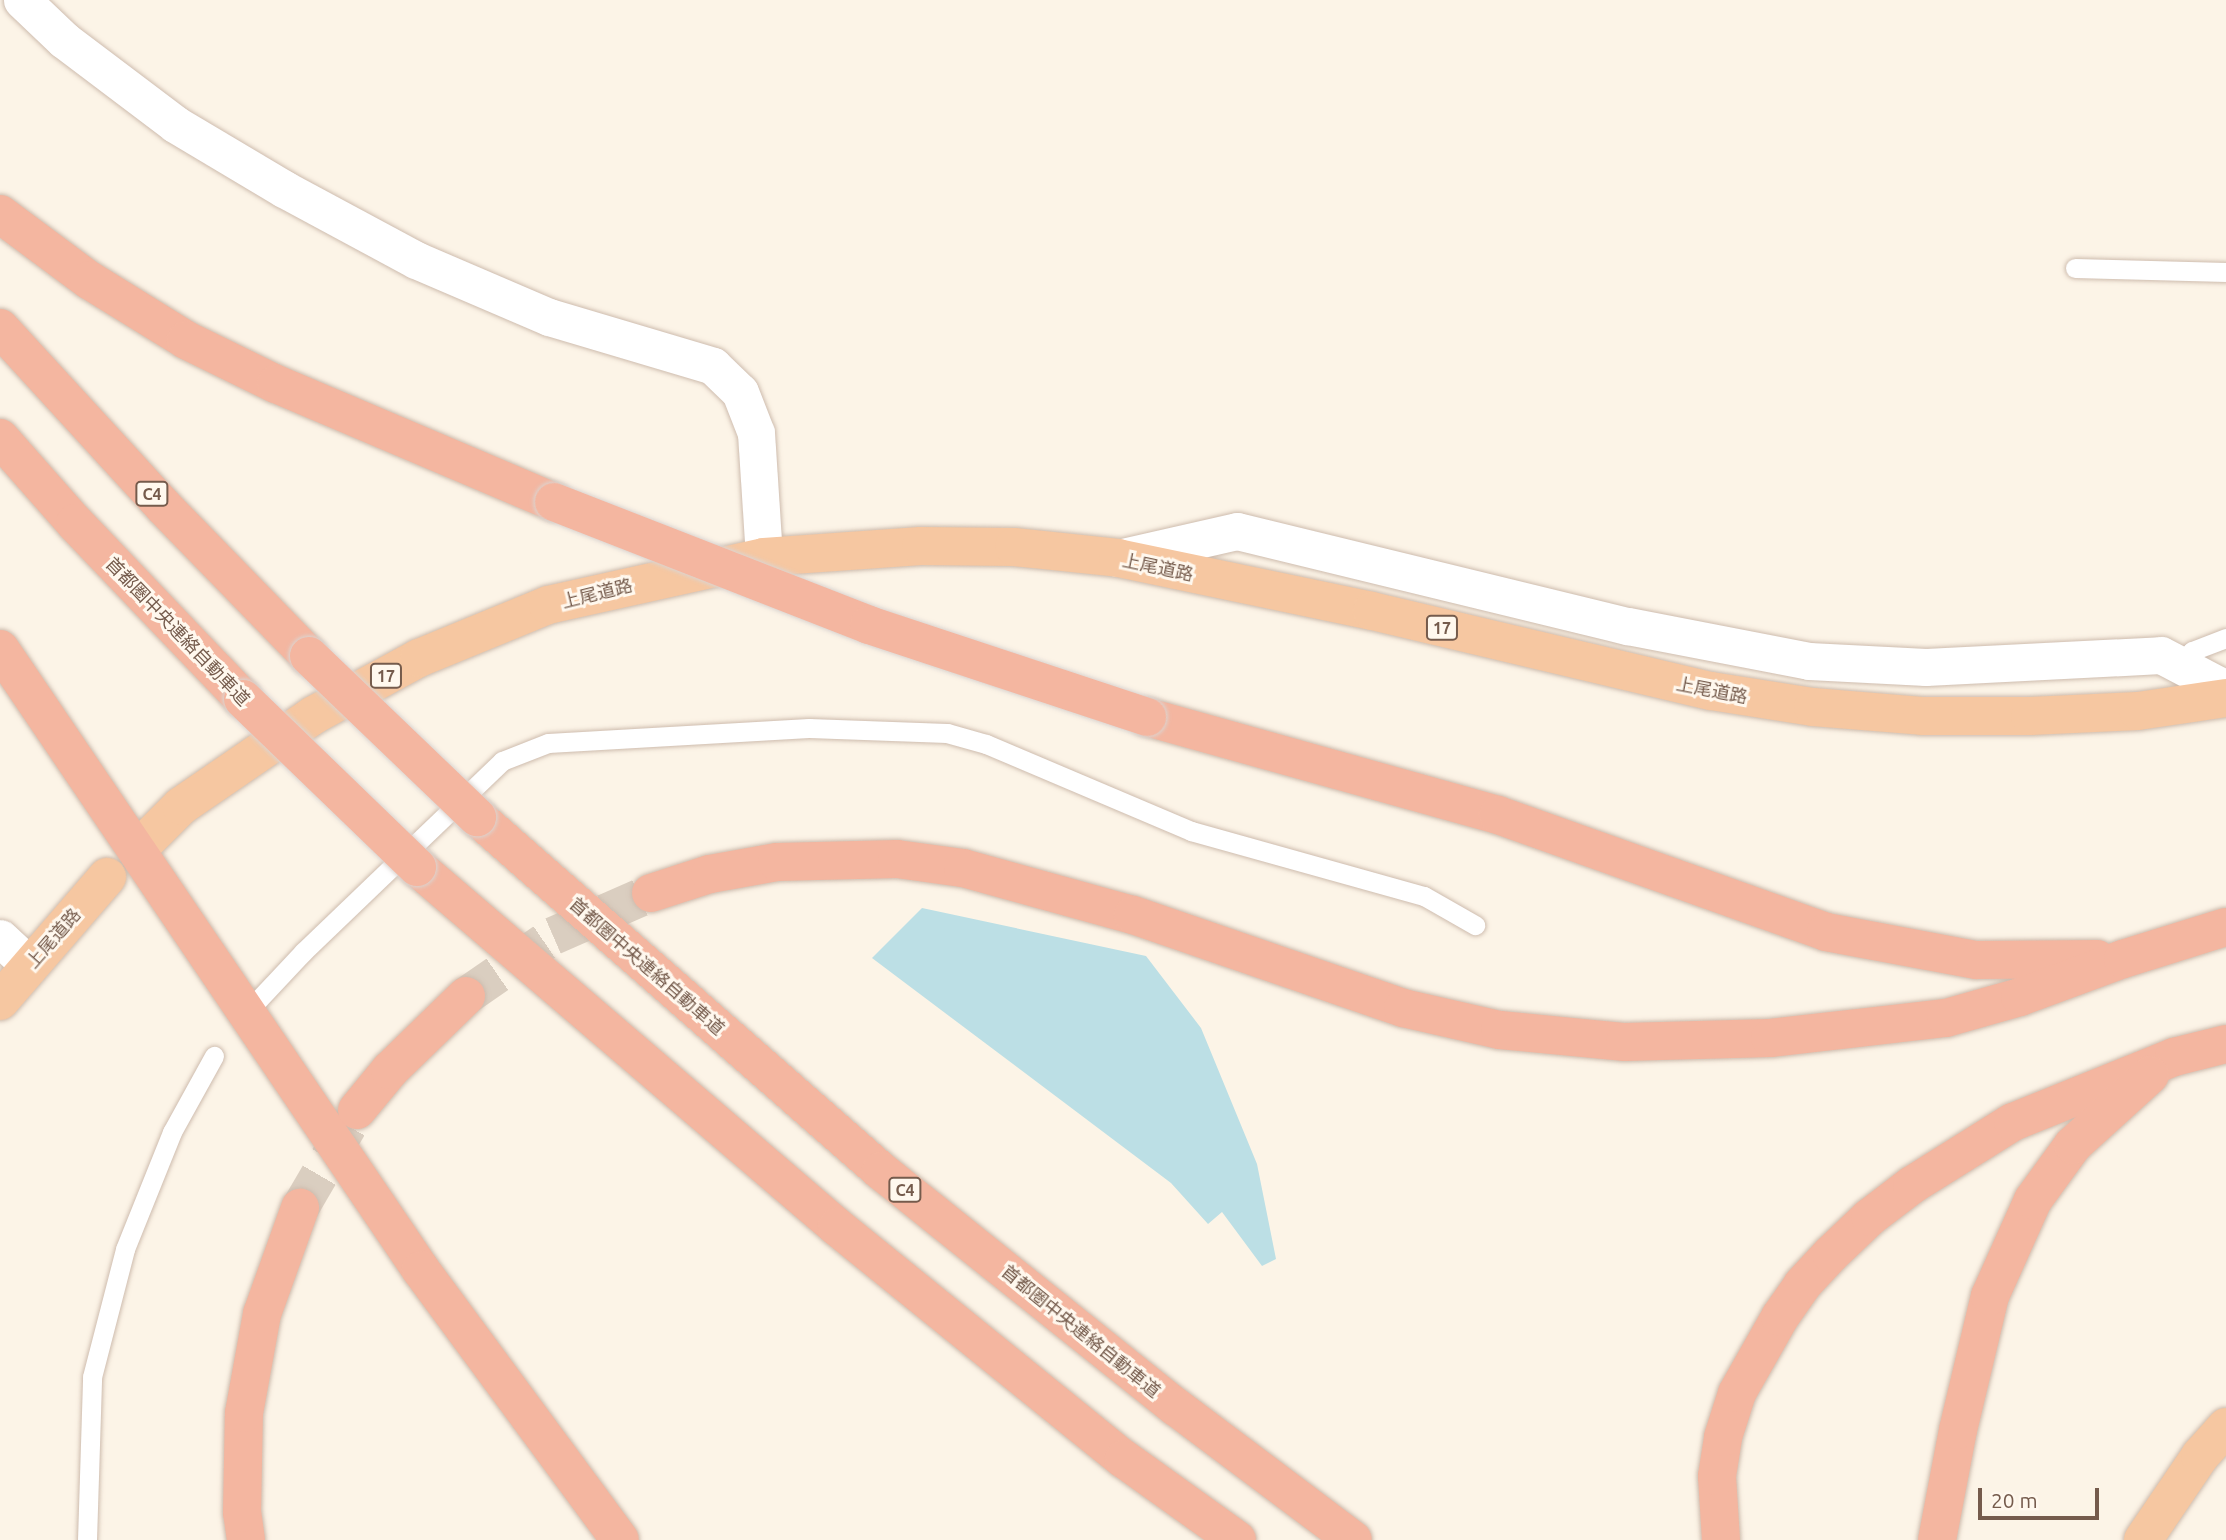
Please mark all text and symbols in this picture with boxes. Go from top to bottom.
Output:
road number: C4 [134,481,170,506]
street label: 上尾道路 [1121,549,1195,585]
street label: 首都圏中央連絡自動車道 [101,552,255,710]
street label: 上尾道路 [559,574,635,612]
road number: 17 [1424,615,1460,640]
road number: 17 [368,664,404,688]
street label: 上尾道路 [1675,673,1749,707]
street label: 首都圏中央連絡自動車道 [565,893,729,1039]
street label: 上尾道路 [21,904,85,972]
road number: C4 [888,1178,922,1202]
street label: 首都圏中央連絡自動車道 [997,1260,1165,1402]
scale bar [1981,1474,2102,1518]
text: 20 m [1991,1488,2038,1512]

